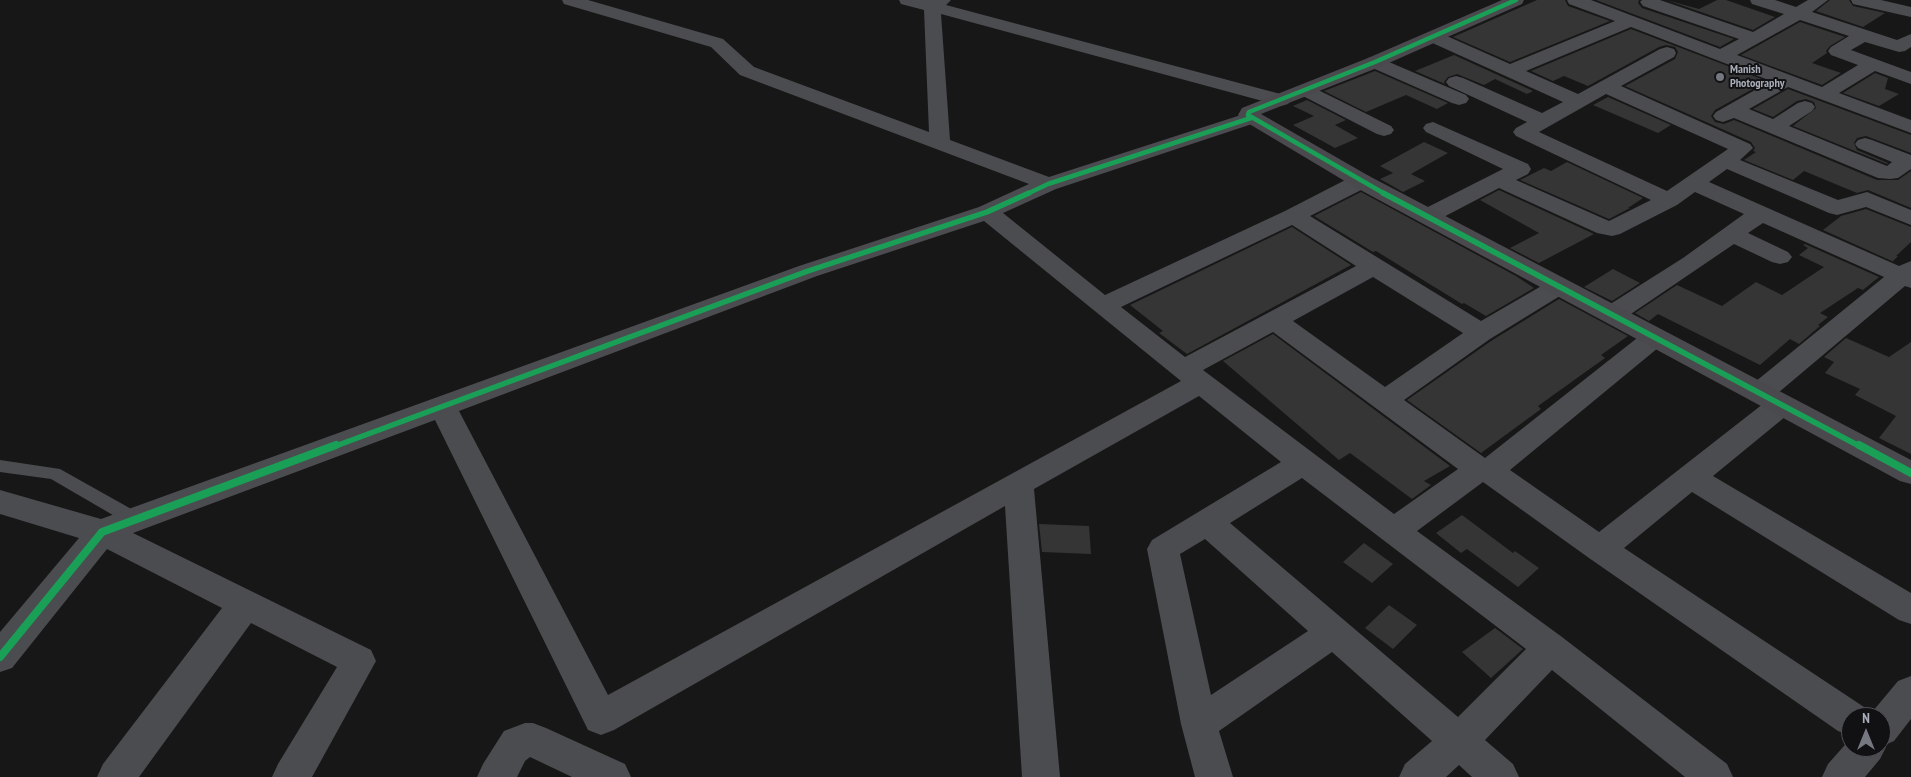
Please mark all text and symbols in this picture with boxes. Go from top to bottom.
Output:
place label: Manish Photography [1730,63,1785,91]
marker: Manish Photography [1714,71,1726,83]
north arrow [1841,707,1891,757]
text: N [1862,709,1870,727]

